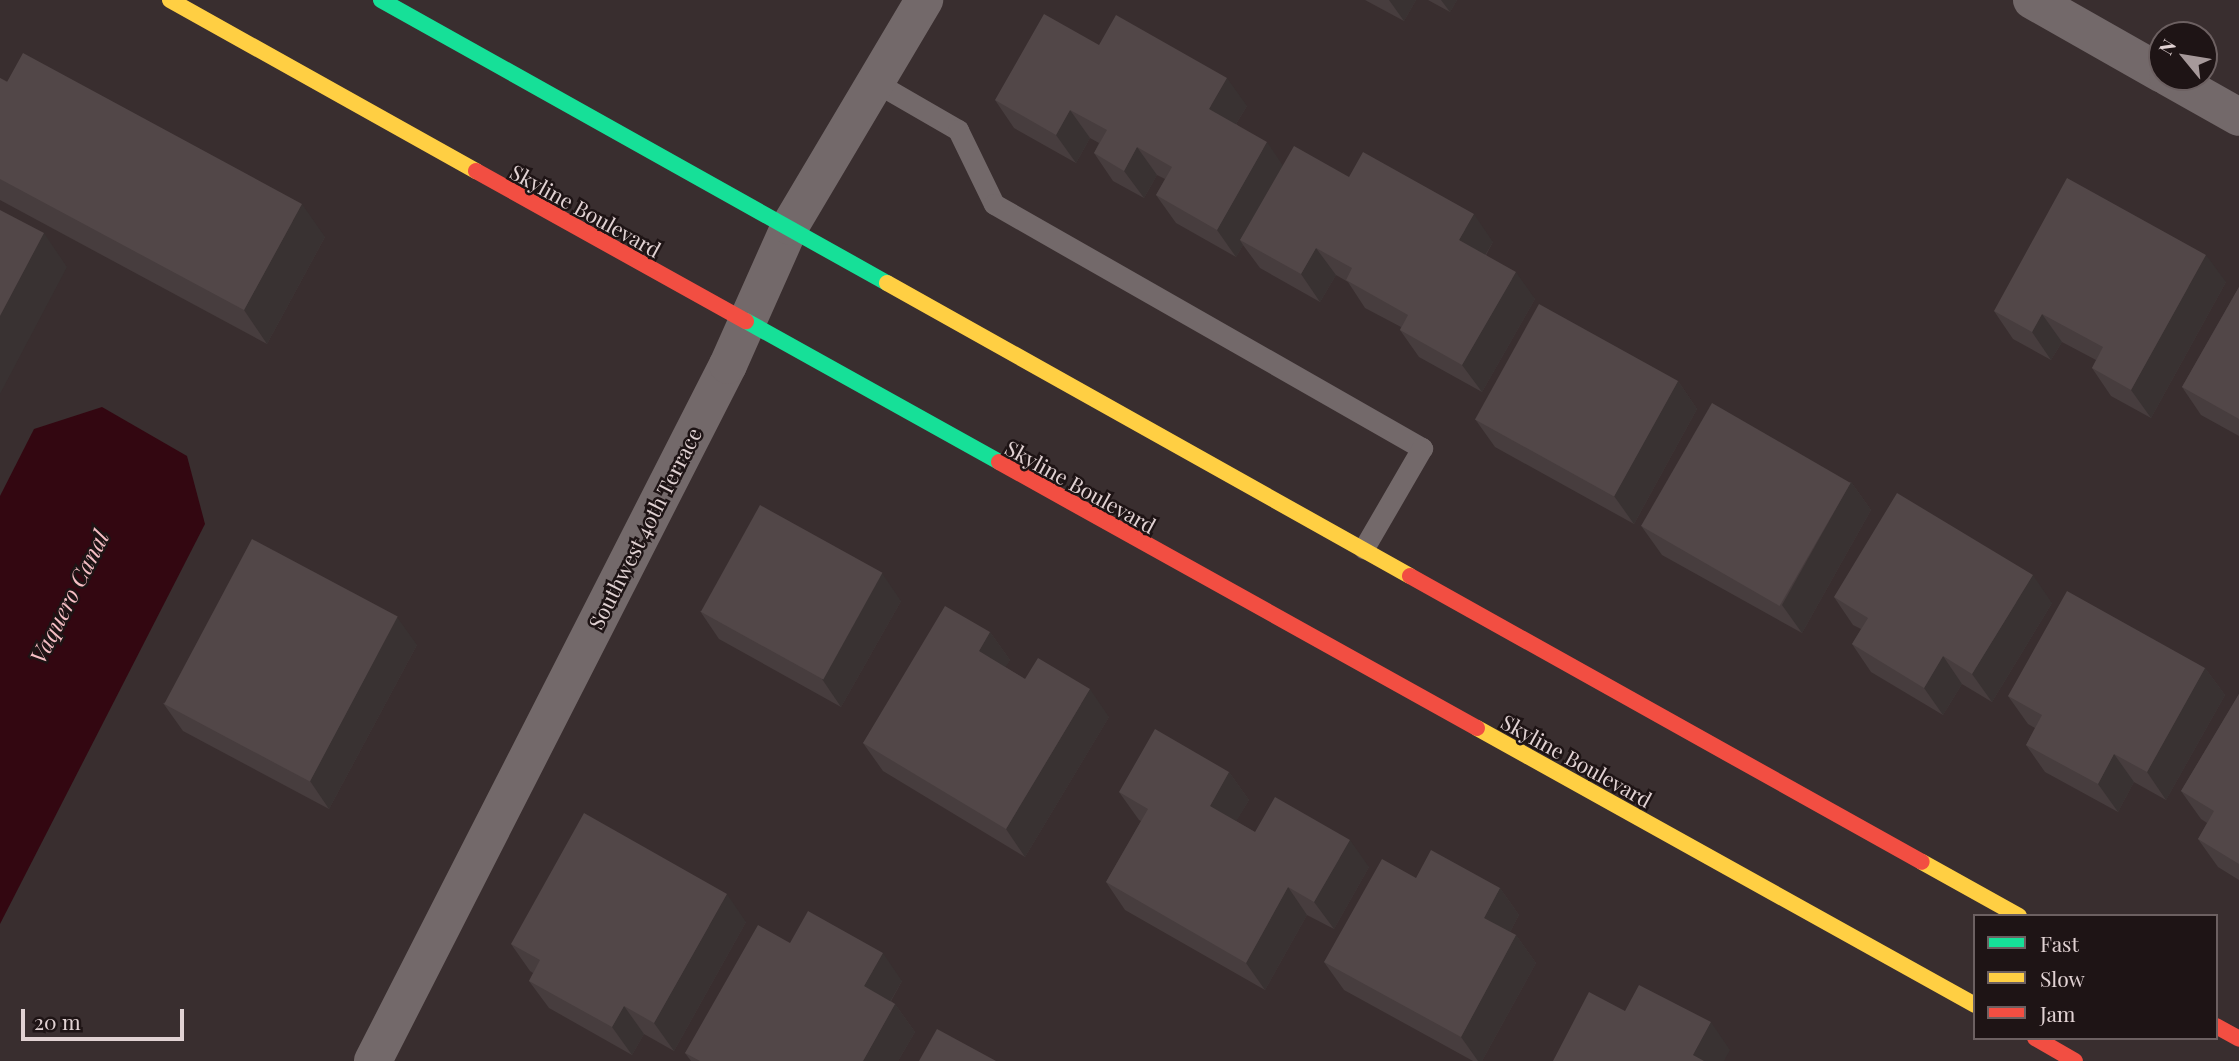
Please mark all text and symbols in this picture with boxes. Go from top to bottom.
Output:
north arrow [2148,21,2218,91]
text: N [2152,34,2181,59]
street label: Skyline Boulevard [506,158,666,262]
street label: Southwest 40th Terrace [582,422,706,634]
street label: Skyline Boulevard [1001,434,1161,538]
water label: Vaquero Canal [24,526,114,668]
street label: Skyline Boulevard [1497,708,1657,812]
legend [1973,914,2218,1040]
text: Fast [2040,929,2079,957]
text: Slow [2040,964,2085,992]
scale bar [24,995,187,1038]
text: Jam [2040,999,2076,1027]
text: 20 m [34,1007,81,1035]

